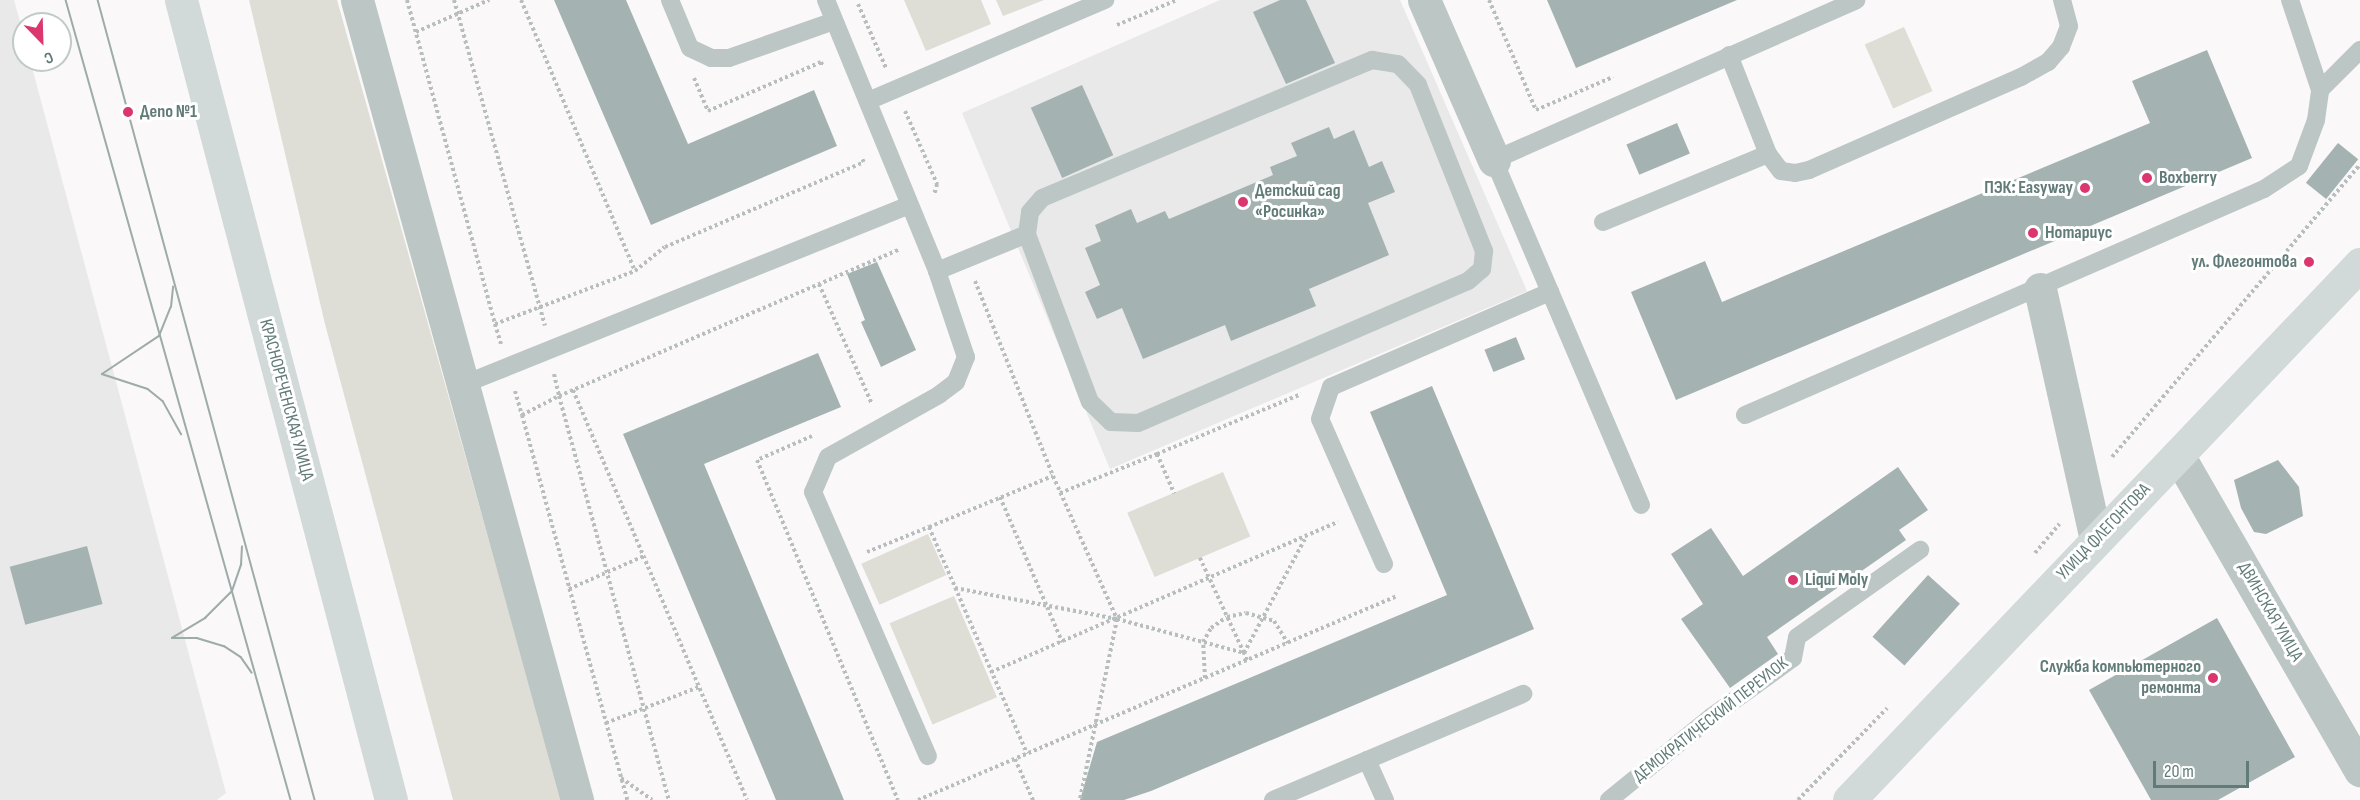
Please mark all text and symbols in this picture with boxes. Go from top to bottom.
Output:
north arrow [12,12,72,72]
text: С [41,47,56,68]
place label: Депо №1 [140,101,197,123]
marker: Депо №1 [121,105,135,119]
place label: Boxberry [2159,167,2217,189]
marker: Boxberry [2140,171,2154,185]
place label: ПЭК: Easyway [1984,177,2073,199]
place label: Детский сад «Росинка» [1255,181,1340,224]
marker: ПЭК: Easyway [2078,181,2092,195]
marker: Детский сад «Росинка» [1236,195,1250,209]
place label: Нотариус [2045,222,2112,244]
marker: Нотариус [2026,226,2040,240]
place label: ул. Флегонтова [2191,251,2297,273]
marker: ул. Флегонтова [2302,255,2316,269]
street label: КРАСНОРЕЧЕНСКАЯ УЛИЦА [254,317,318,483]
street label: УЛИЦА ФЛЕГОНТОВА [2053,479,2155,585]
street label: ДВИНСКАЯ УЛИЦА [2233,558,2307,666]
place label: Liqui Moly [1805,569,1868,591]
marker: Liqui Moly [1786,573,1800,587]
street label: ДЕМОКРАТИЧЕСКИЙ ПЕРЕУЛОК [1629,653,1793,787]
place label: Служба компьютерного ремонта [2040,657,2201,700]
marker: Служба компьютерного ремонта [2206,671,2220,685]
scale bar [2156,749,2252,787]
text: 20 m [2164,761,2194,782]

